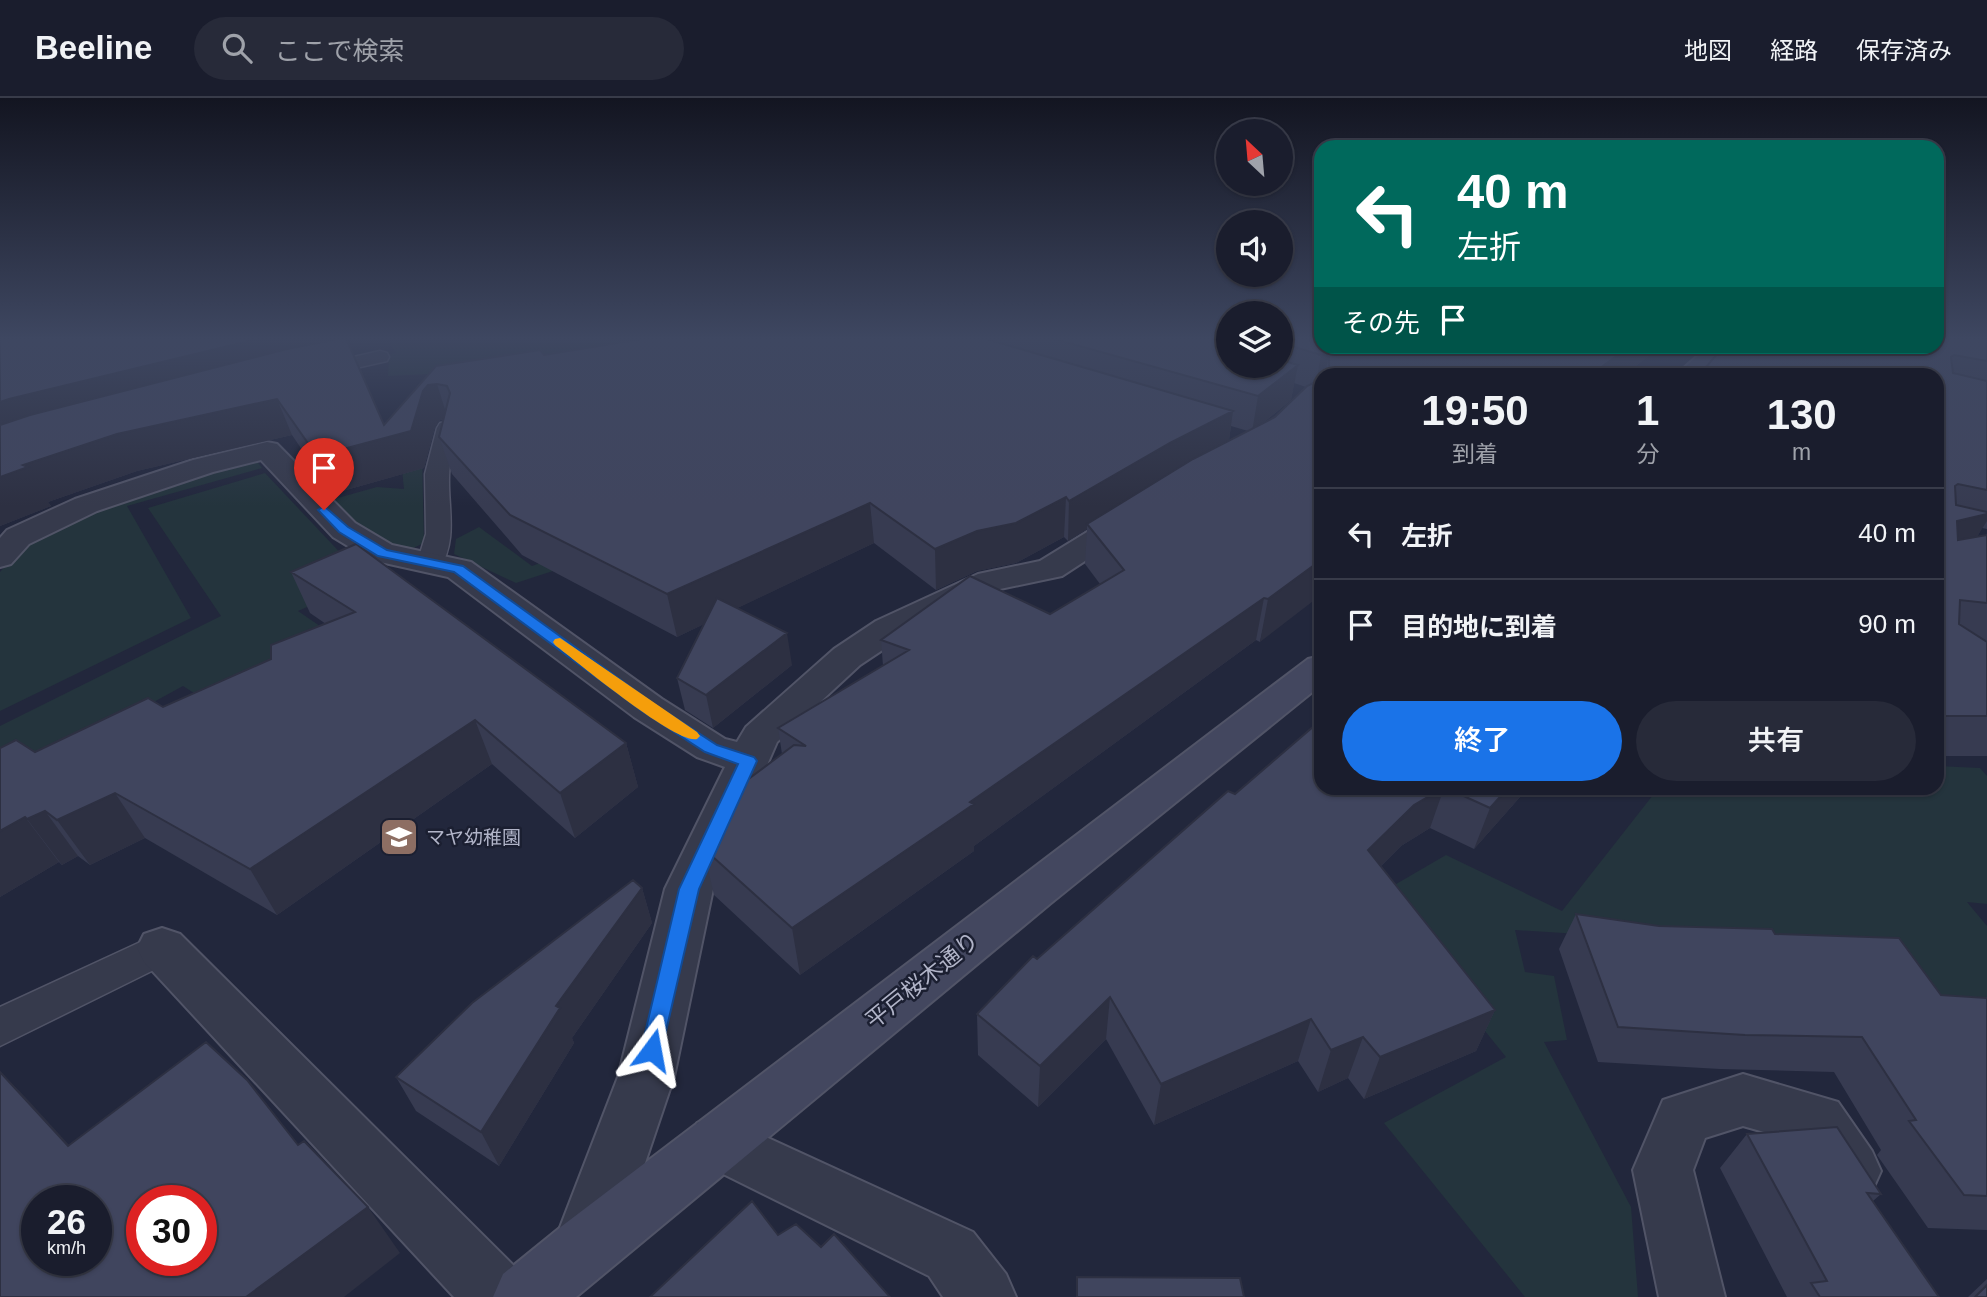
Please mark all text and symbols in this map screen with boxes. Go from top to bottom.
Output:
search box [194,17,684,80]
text: Beeline [35,29,152,66]
icon: search [218,29,256,67]
text: ここで検索 [274,36,404,66]
text: 地図 [1684,37,1732,64]
text: 経路 [1770,37,1818,64]
text: 保存済み [1856,37,1952,64]
north arrow [1216,119,1293,196]
map controls [1216,119,1293,378]
text: 40 m [1457,164,1569,218]
icon: left [1342,168,1433,259]
button: sound [1216,210,1293,287]
text: 左折 [1457,229,1521,265]
button: layers [1216,301,1293,378]
icon: arrive [1434,301,1472,339]
text: その先 [1342,308,1420,338]
text: 19:50 [1421,387,1529,434]
text: 1 [1636,387,1659,434]
text: 130 [1767,391,1837,438]
pin [294,438,354,510]
text: m [1792,439,1811,465]
text: 到着 [1452,441,1498,467]
text: 分 [1636,441,1659,467]
icon: arrive [305,449,343,487]
icon: left [1342,515,1380,553]
text: 40 m [1858,518,1916,548]
text: 左折 [1401,521,1453,551]
icon: arrive [1342,606,1380,644]
text: 90 m [1858,609,1916,639]
text: 目的地に到着 [1401,612,1557,642]
button: 終了 [1342,701,1622,781]
button: 共有 [1636,701,1916,781]
school or university icon: マヤ幼稚園 [378,816,420,858]
place label: マヤ幼稚園 [426,827,521,848]
street label: 平戸桜木通り [860,926,984,1034]
position arrow [615,1013,689,1087]
speed limit sign: 30 [126,1185,217,1276]
text: 26 [47,1202,86,1241]
text: km/h [47,1238,86,1258]

